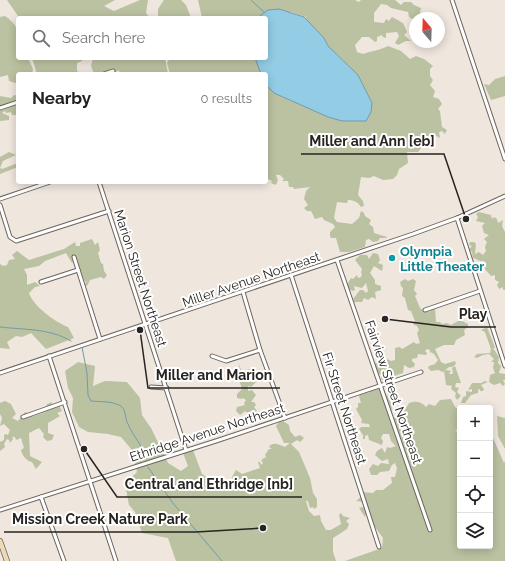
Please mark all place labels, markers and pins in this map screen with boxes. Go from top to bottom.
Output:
callout: Miller and Ann [eb] [301,128,444,154]
place label: Olympia Little Theater [400,244,484,274]
marker: Olympia Little Theater [387,253,397,263]
callout: Play [451,301,496,327]
callout: Miller and Marion [148,362,280,388]
callout: Central and Ethridge [nb] [117,471,302,497]
callout: Mission Creek Nature Park [4,506,196,532]

